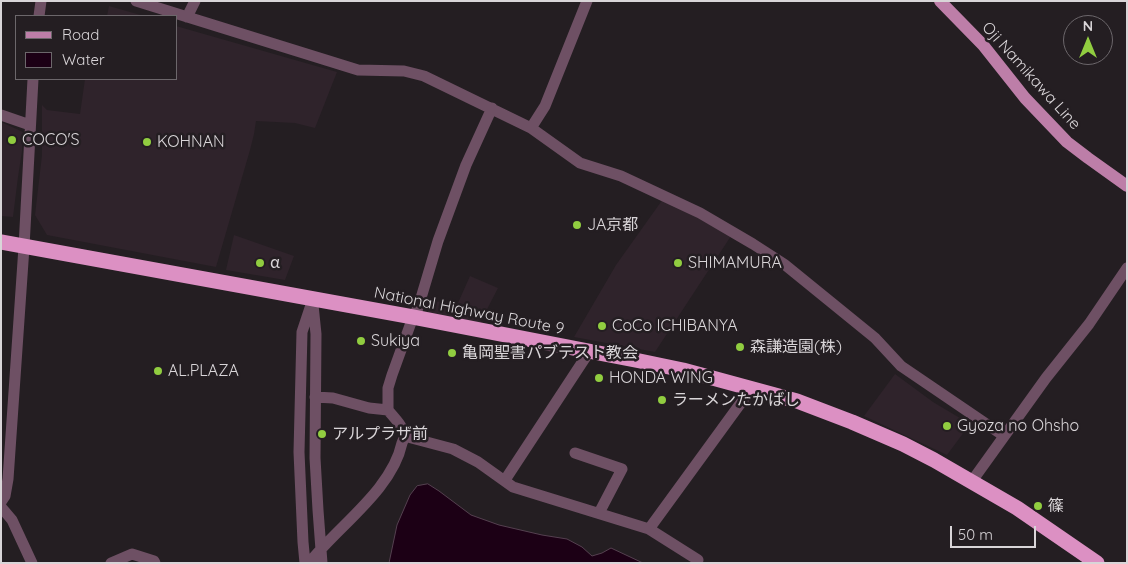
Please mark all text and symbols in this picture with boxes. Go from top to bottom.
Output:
legend [15,15,178,80]
north arrow [1063,15,1113,65]
text: N [1083,17,1093,35]
street label: Oji Namikawa Line [978,18,1084,134]
text: Road [62,25,99,44]
text: Water [62,50,105,69]
place label: COCO'S [22,130,79,150]
place label: KOHNAN [157,132,225,152]
marker: COCO'S [6,134,18,146]
marker: KOHNAN [141,136,153,148]
place label: JA京都 [587,215,638,235]
marker: JA京都 [571,219,583,231]
place label: α [270,253,280,273]
place label: SHIMAMURA [688,253,782,273]
marker: α [254,257,266,269]
marker: SHIMAMURA [672,257,684,269]
street label: National Highway Route 9 [372,283,566,339]
place label: CoCo ICHIBANYA [612,316,738,336]
marker: CoCo ICHIBANYA [596,320,608,332]
place label: Sukiya [371,331,420,351]
marker: Sukiya [355,335,367,347]
place label: 森謙造園(株) [750,337,842,357]
marker: 森謙造園(株) [734,341,746,353]
place label: 亀岡聖書パブテスト教会 [462,343,638,363]
marker: 亀岡聖書パブテスト教会 [446,347,458,359]
place label: AL.PLAZA [168,361,239,381]
marker: AL.PLAZA [152,365,164,377]
place label: HONDA WING [609,368,713,388]
marker: HONDA WING [593,372,605,384]
place label: ラーメンたかばし [672,390,800,410]
marker: ラーメンたかばし [656,394,668,406]
place label: Gyoza no Ohsho [957,416,1079,436]
marker: Gyoza no Ohsho [941,420,953,432]
place label: アルプラザ前 [332,424,428,444]
marker: アルプラザ前 [316,428,328,440]
place label: 篠 [1048,496,1064,516]
marker: 篠 [1032,500,1044,512]
scale bar [953,516,1039,548]
text: 50 m [958,525,993,544]

